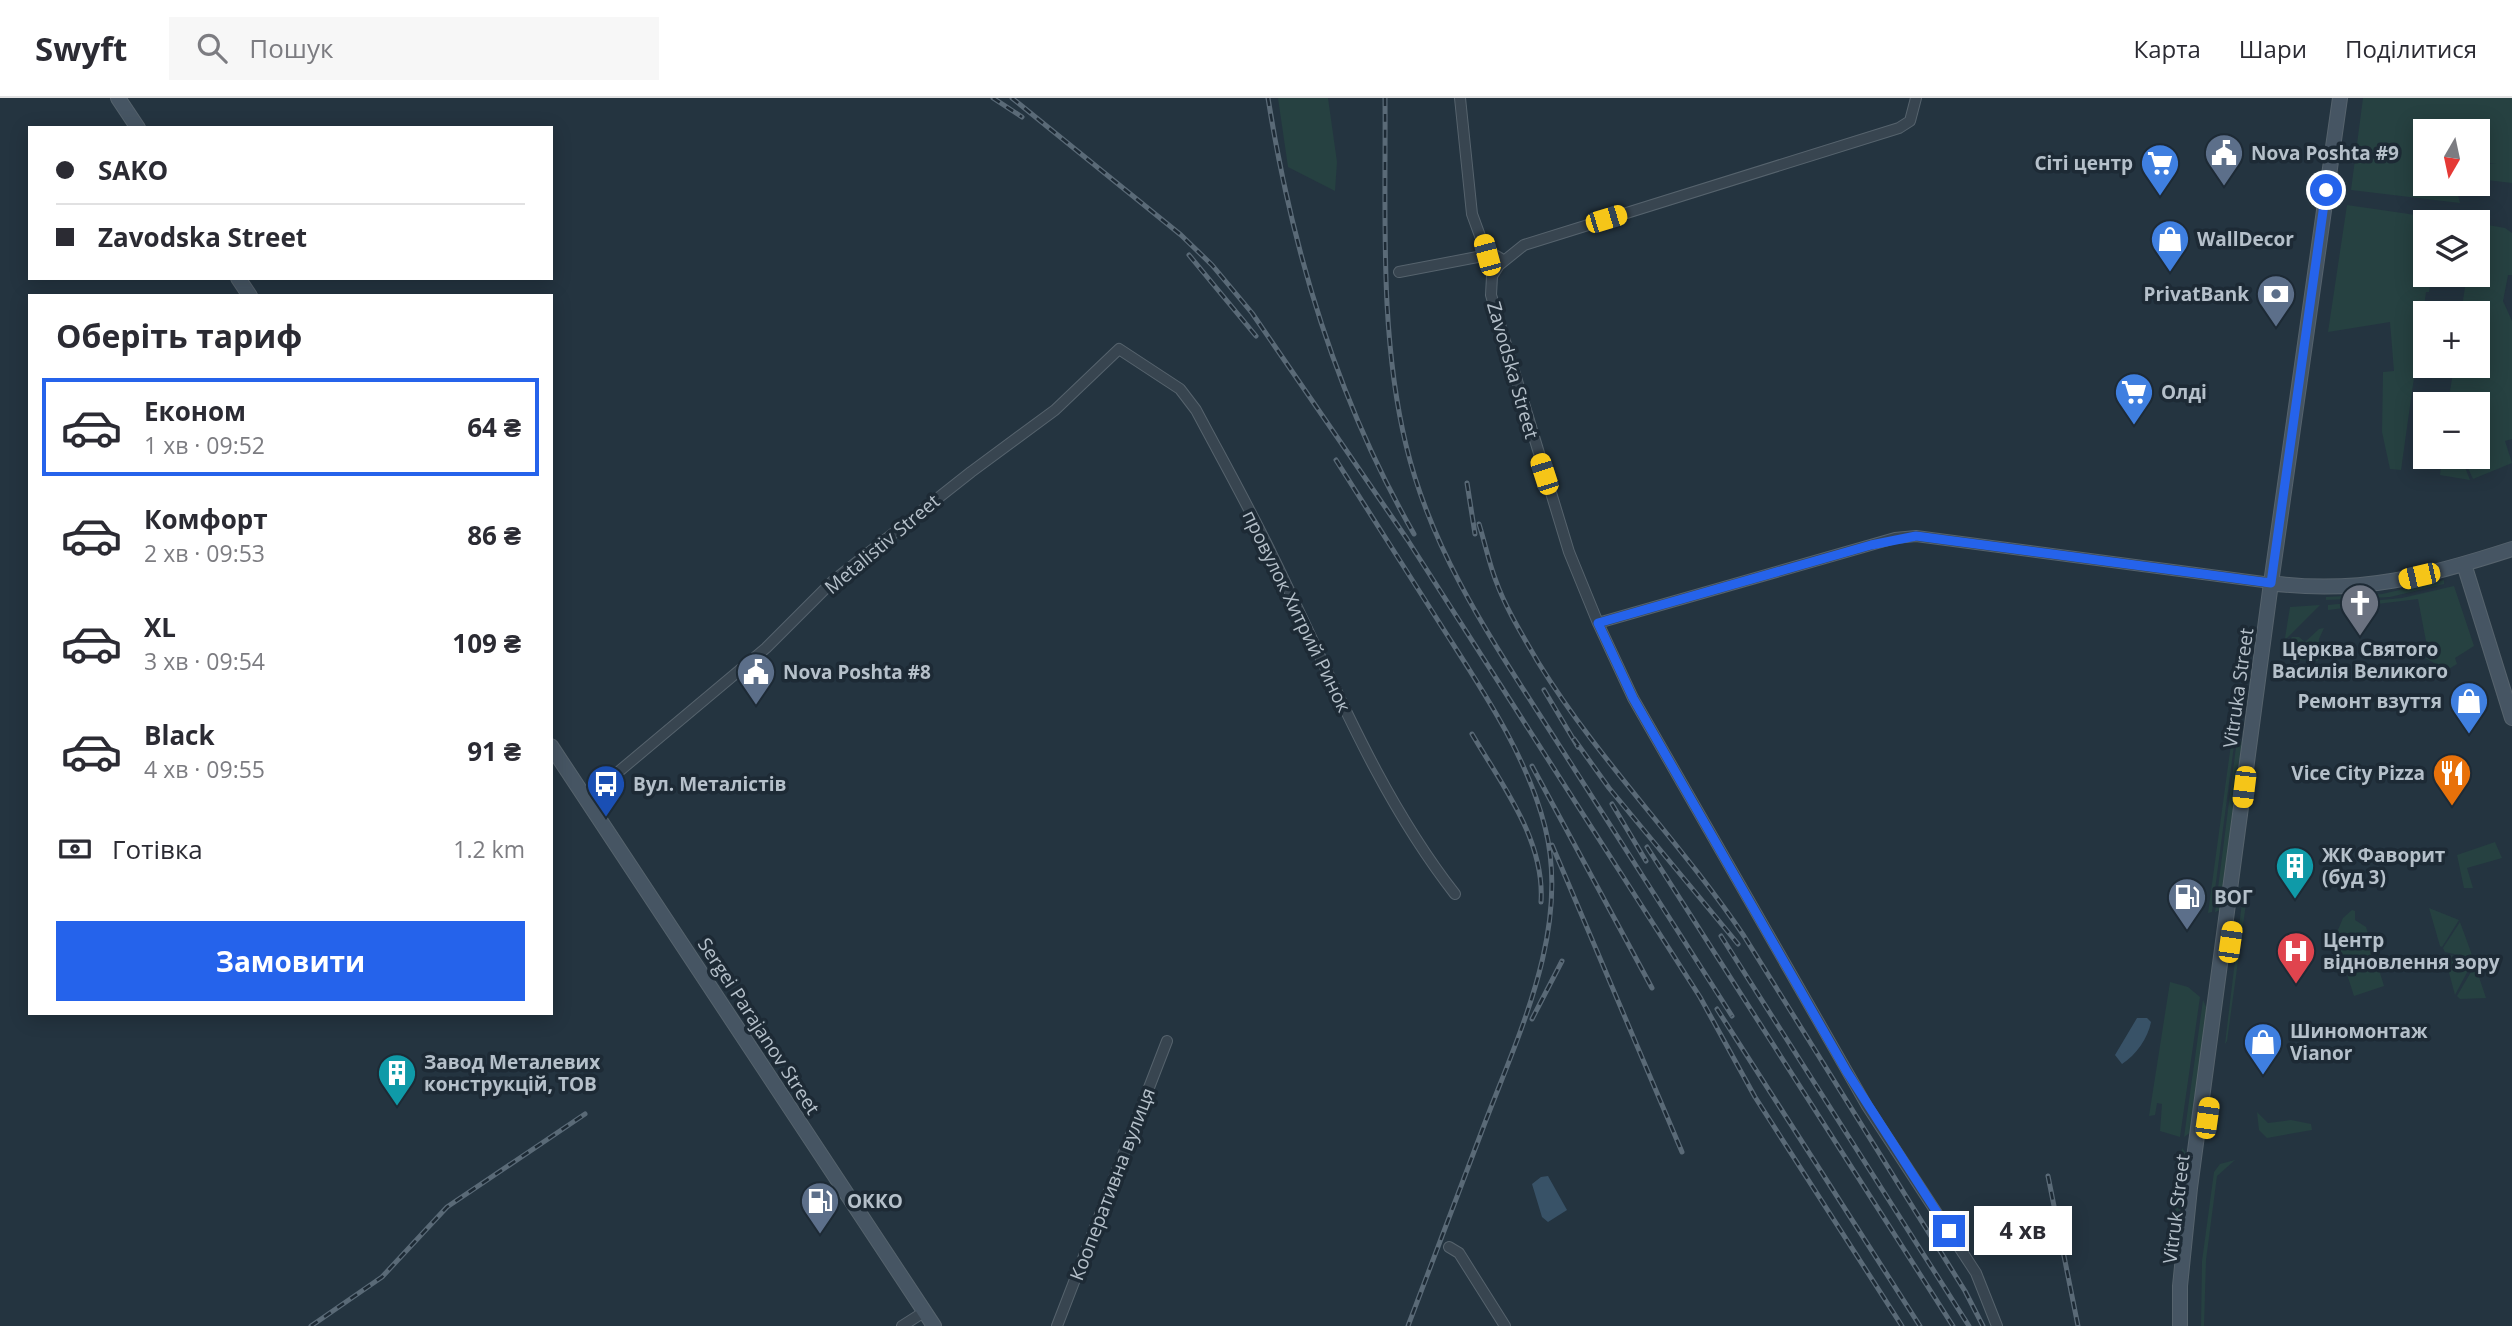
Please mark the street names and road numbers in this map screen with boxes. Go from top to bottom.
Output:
street label: Zavodska Street [1481,298,1545,442]
street label: Metalistiv Street [819,488,945,600]
street label: провулок Хитрий Ринок [1237,506,1357,717]
street label: Vitruka Street [2217,626,2259,750]
street label: Sergei Parajanov Street [692,933,826,1120]
street label: Кооперативна вулиця [1063,1084,1161,1284]
street label: Vitruk Street [2156,1152,2196,1265]

